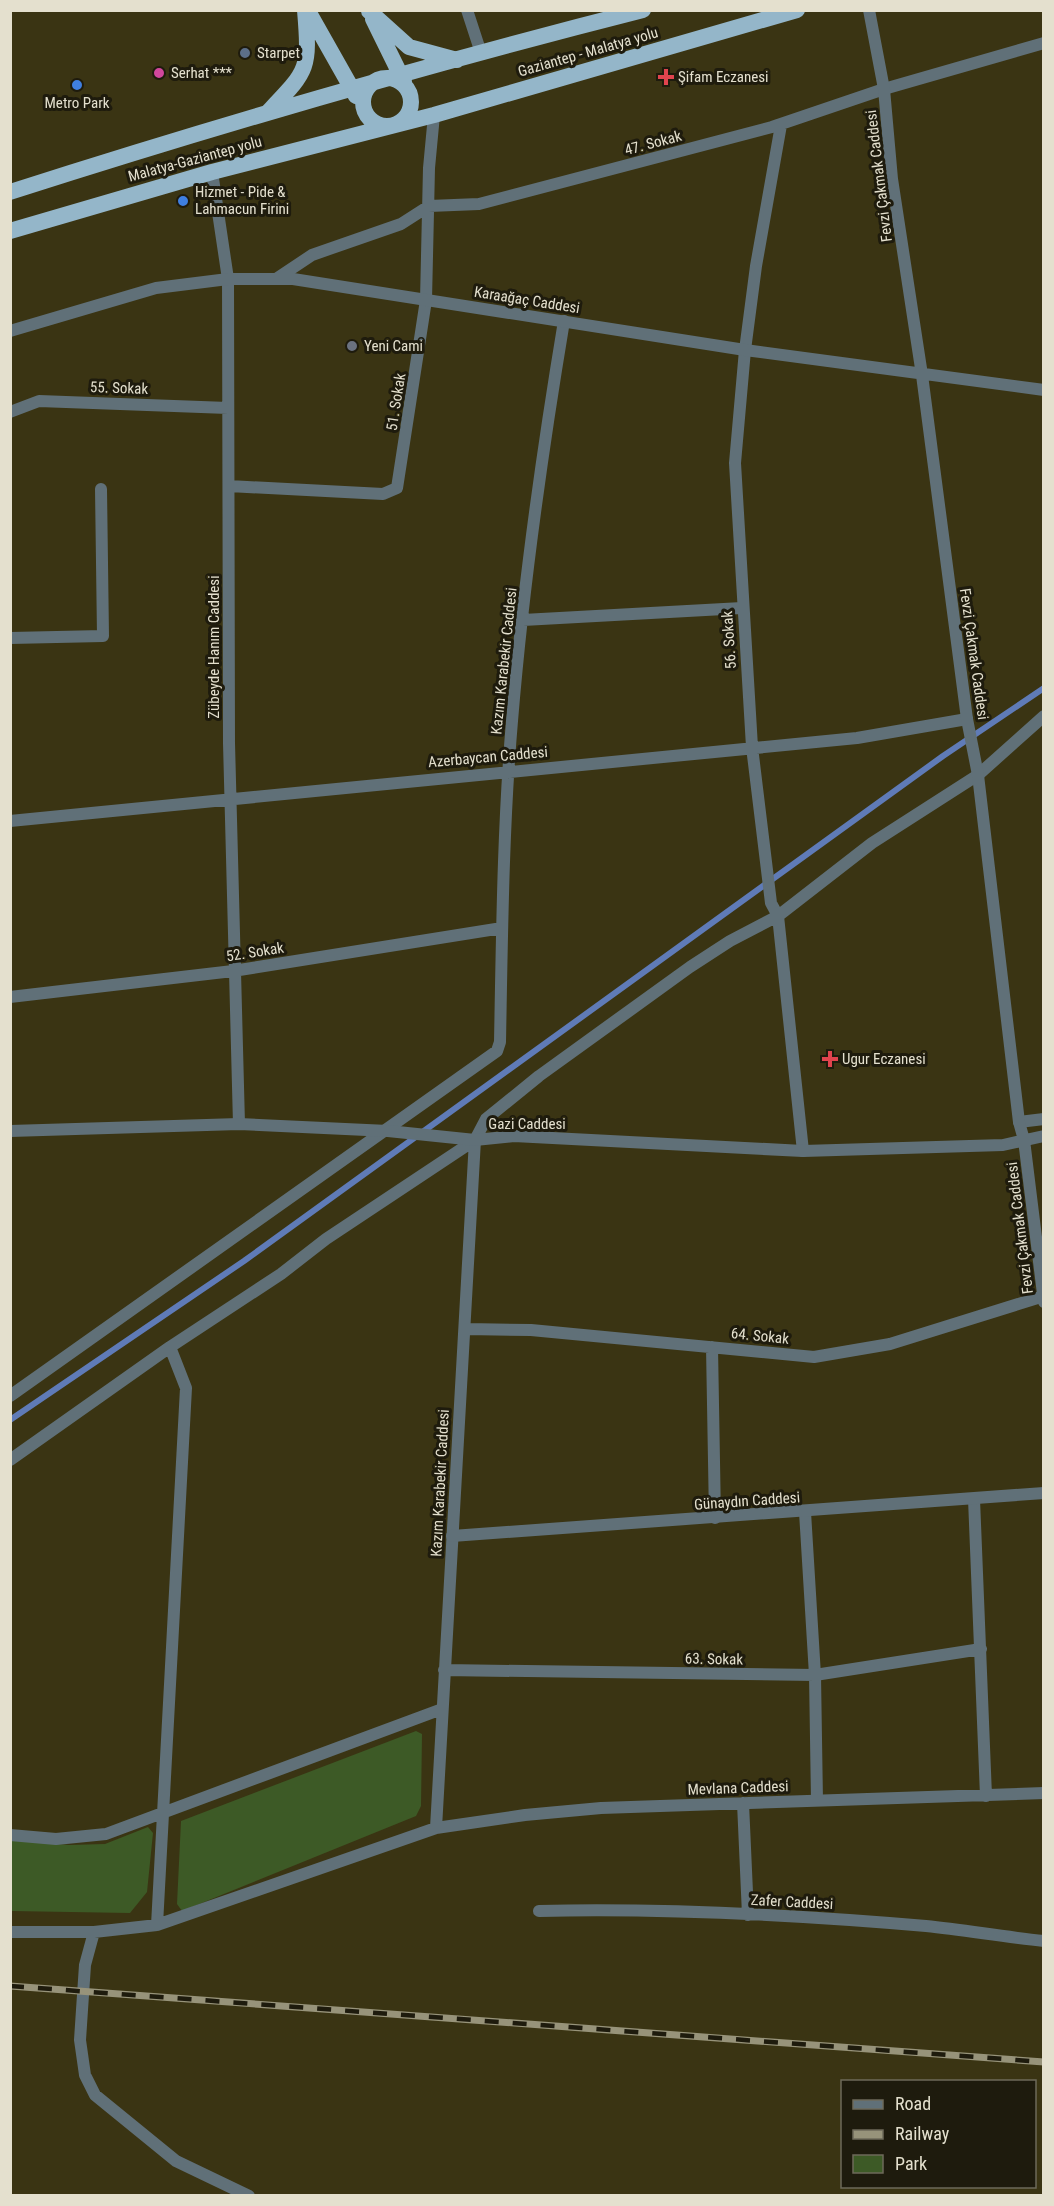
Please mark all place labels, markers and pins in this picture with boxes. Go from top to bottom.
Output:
place label: Starpet [257,44,300,62]
marker: Starpet [238,46,252,60]
place label: Serhat *** [171,64,233,82]
marker: Serhat *** [152,66,166,80]
place label: Şifam Eczanesi [678,68,768,86]
marker: Şifam Eczanesi [659,70,673,84]
marker: Metro Park [70,78,84,92]
place label: Metro Park [45,94,110,112]
place label: Hizmet - Pide & Lahmacun Firini [195,183,289,218]
marker: Hizmet - Pide & Lahmacun Firini [176,194,190,208]
place label: Yeni Cami [364,337,423,355]
marker: Yeni Cami [345,339,359,353]
place label: Ugur Eczanesi [842,1050,926,1068]
marker: Ugur Eczanesi [823,1052,837,1066]

